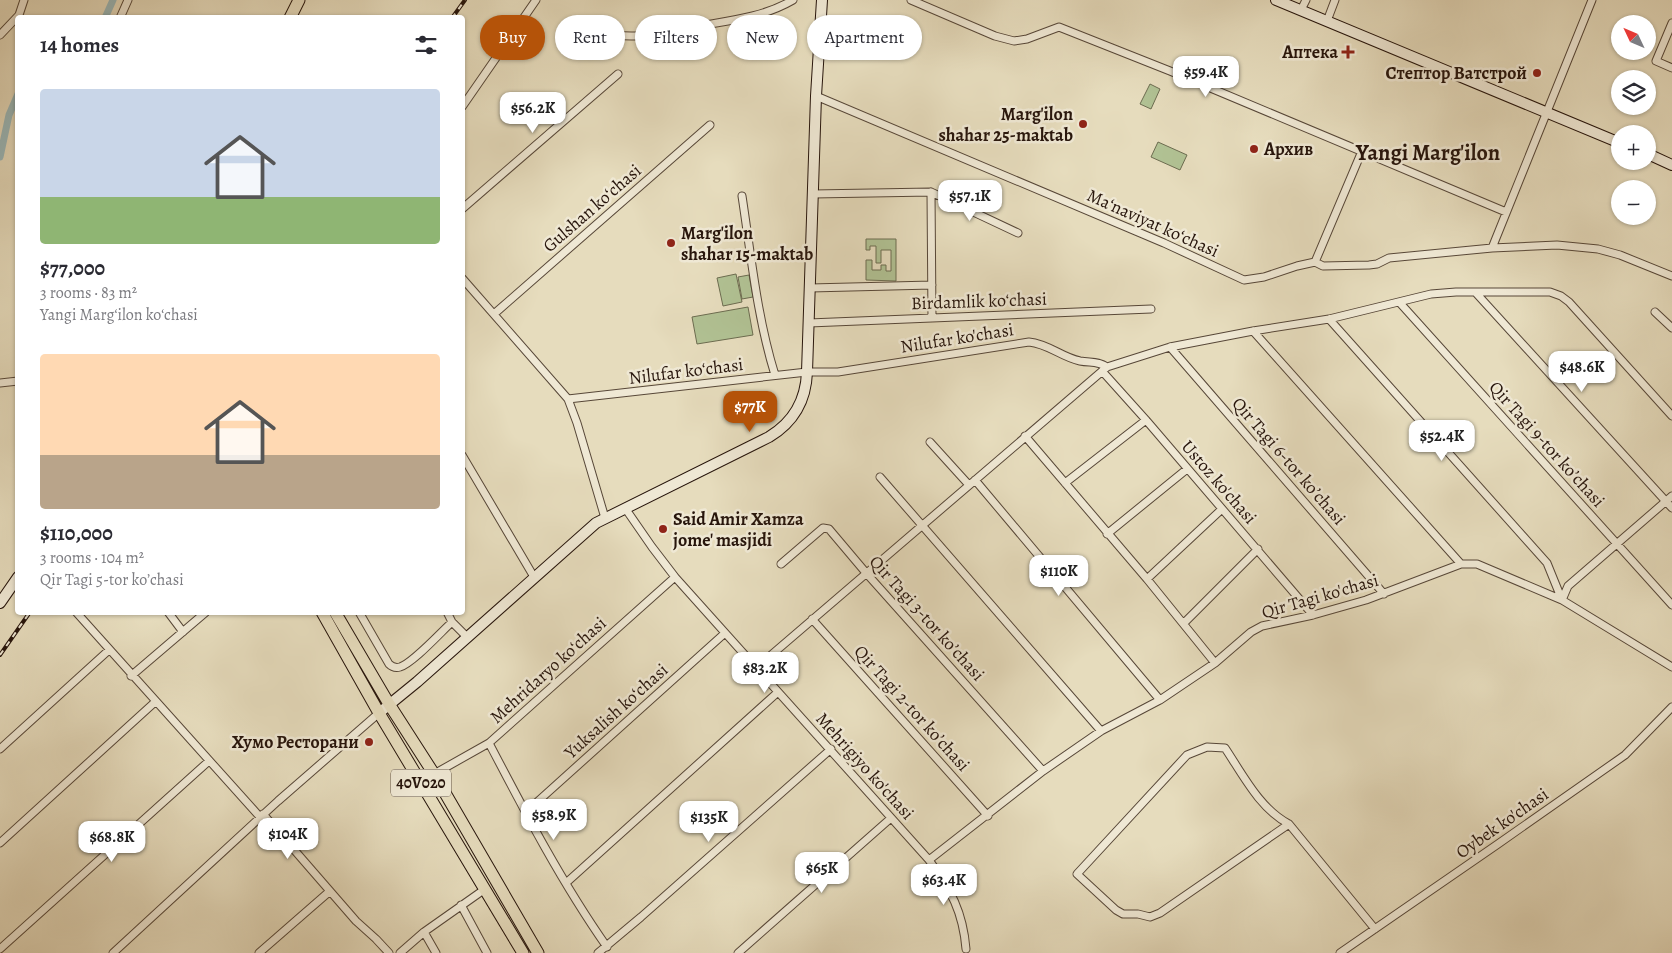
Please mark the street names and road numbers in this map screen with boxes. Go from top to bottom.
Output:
street label: Gulshan koʻchasi [538,159,646,257]
street label: Maʻnaviyat koʻchasi [1083,183,1223,263]
street label: Birdamlik koʻchasi [911,287,1047,315]
street label: Nilufar ko'chasi [899,317,1015,359]
street label: Nilufar koʻchasi [627,352,745,390]
street label: Qir Tagi 9-tor koʼchasi [1484,376,1610,512]
street label: Qir Tagi 6-tor koʼchasi [1227,392,1351,530]
street label: Ustoz ko'chasi [1176,435,1262,529]
street label: Qir Tagi 3-tor koʼchasi [864,550,990,686]
street label: Qir Tagi ko'chasi [1259,568,1381,624]
street label: Mehridaryo koʻchasi [485,611,611,729]
street label: Qir Tagi 2-tor koʼchasi [849,640,975,776]
street label: Yuksalish koʻchasi [558,658,673,765]
street label: Mehrigiyo ko'chasi [810,707,920,825]
road number: 40V020 [391,770,451,796]
street label: Oybek ko'chasi [1451,782,1553,864]

